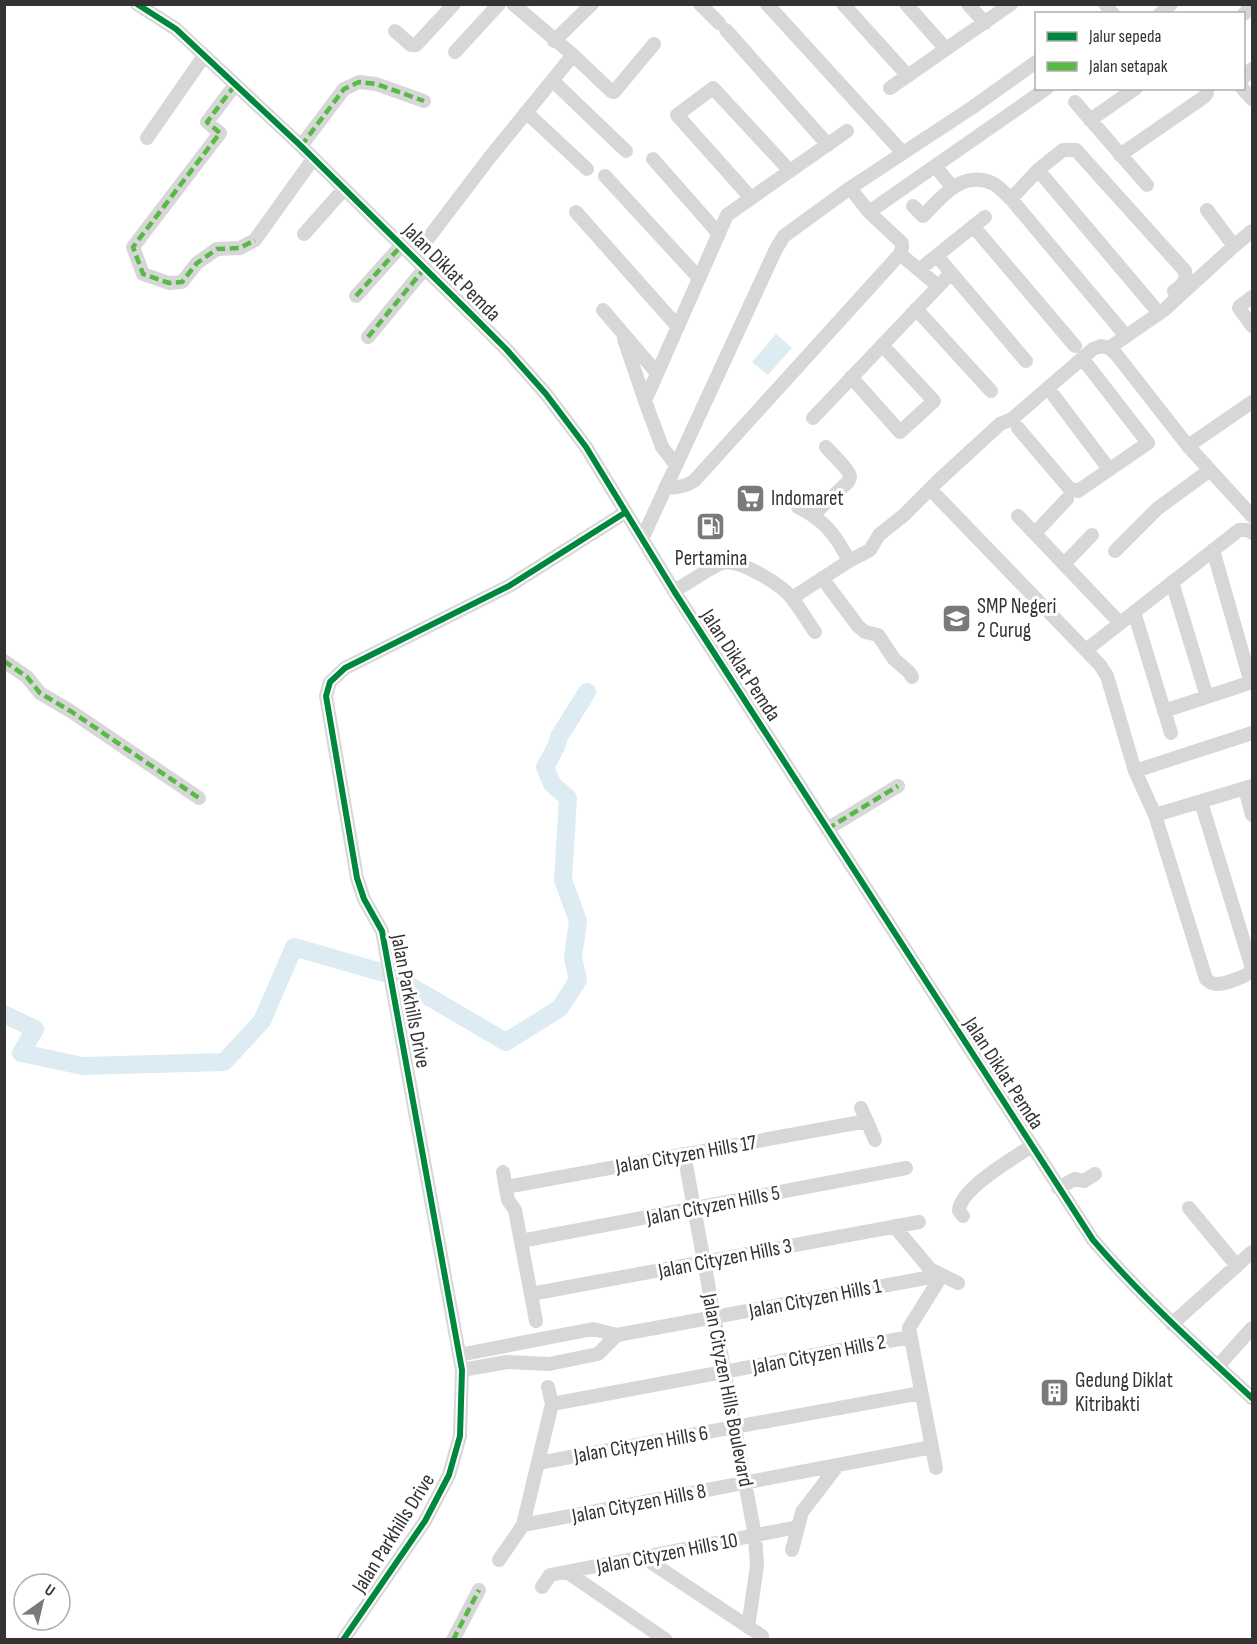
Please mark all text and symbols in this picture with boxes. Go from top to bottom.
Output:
legend [1035,12,1245,90]
text: Jalur sepeda [1088,26,1161,47]
text: Jalan setapak [1088,56,1168,77]
street label: Jalan Diklat Pemda [397,217,506,327]
supermarket icon: Indomaret [734,482,766,514]
place label: Indomaret [771,486,844,511]
fuel station icon: Pertamina [695,511,727,543]
place label: Pertamina [675,546,747,571]
place label: SMP Negeri 2 Curug [977,594,1057,643]
school or university icon: SMP Negeri 2 Curug [940,602,972,634]
street label: Jalan Diklat Pemda [695,604,786,726]
street label: Jalan Parkhills Drive [385,931,436,1070]
street label: Jalan Diklat Pemda [958,1012,1049,1134]
street label: Jalan Cityzen Hills 17 [613,1130,759,1179]
street label: Jalan Cityzen Hills 5 [643,1180,782,1231]
street label: Jalan Cityzen Hills 3 [655,1233,794,1284]
street label: Jalan Cityzen Hills 1 [746,1273,884,1324]
street label: Jalan Cityzen Hills Boulevard [696,1290,758,1489]
street label: Jalan Cityzen Hills 2 [749,1329,888,1380]
place label: Gedung Diklat Kitribakti [1075,1368,1173,1417]
building icon: Gedung Diklat Kitribakti [1038,1376,1070,1408]
street label: Jalan Cityzen Hills 6 [571,1420,710,1469]
street label: Jalan Parkhills Drive [346,1469,440,1598]
street label: Jalan Cityzen Hills 8 [569,1478,708,1529]
street label: Jalan Cityzen Hills 10 [593,1528,740,1580]
north arrow [12,1572,72,1632]
text: U [41,1581,58,1601]

